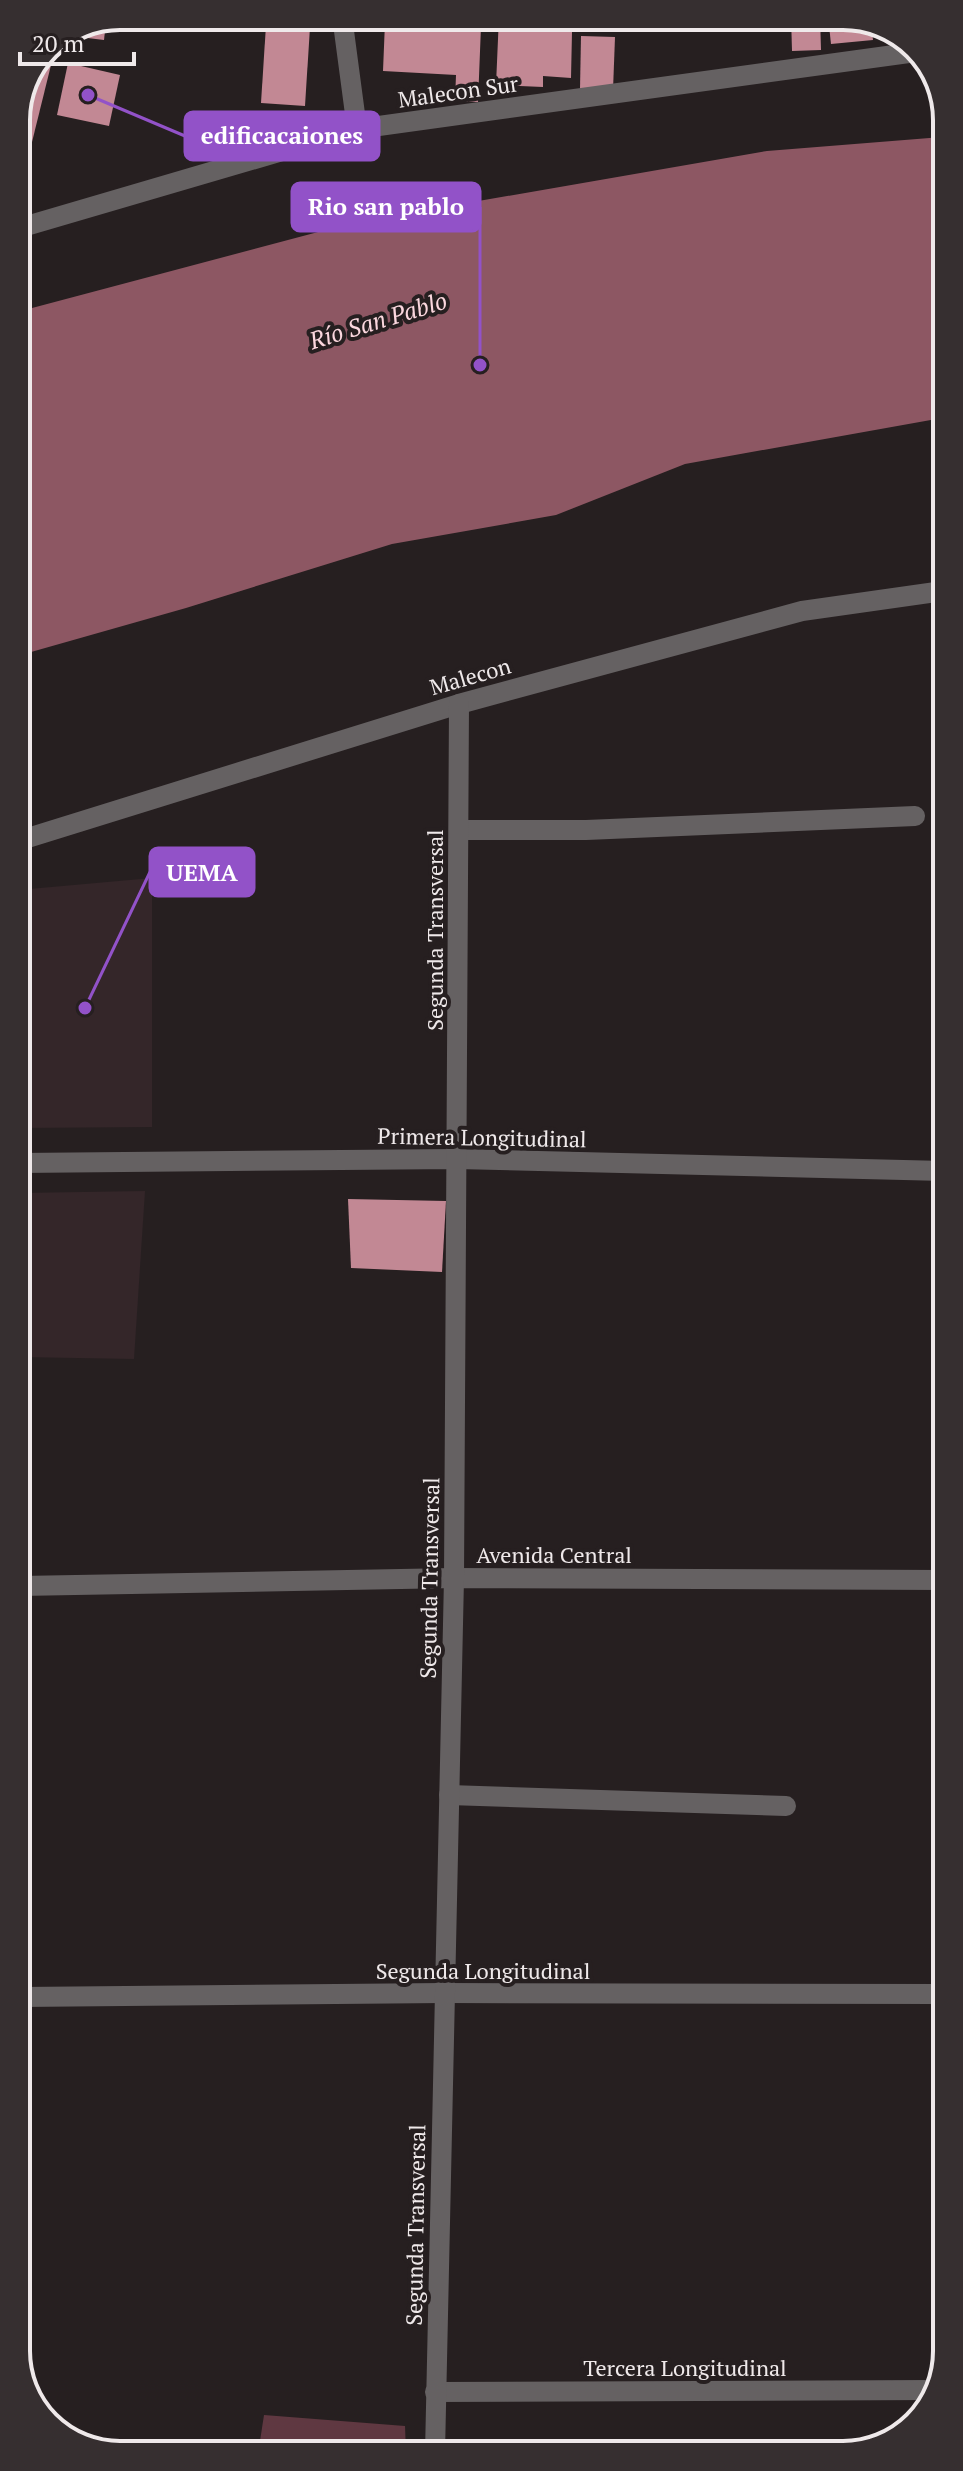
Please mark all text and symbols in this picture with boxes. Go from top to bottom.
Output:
scale bar [20,16,134,66]
text: 20 m [32,27,84,59]
street label: Malecon Sur [396,68,521,114]
callout: edificacaiones [185,112,379,160]
text: edificacaiones [201,119,363,151]
callout: Rio san pablo [292,183,480,231]
text: Rio san pablo [308,190,464,222]
water label: Río San Pablo [304,284,451,356]
street label: Malecon [426,651,514,701]
street label: Segunda Transversal [420,829,449,1031]
callout: UEMA [150,848,254,896]
text: UEMA [166,856,238,888]
street label: Primera Longitudinal [377,1121,587,1153]
street label: Segunda Transversal [413,1477,445,1679]
street label: Avenida Central [476,1540,632,1569]
street label: Segunda Longitudinal [376,1956,590,1985]
street label: Segunda Transversal [399,2124,431,2326]
street label: Tercera Longitudinal [583,2353,787,2382]

